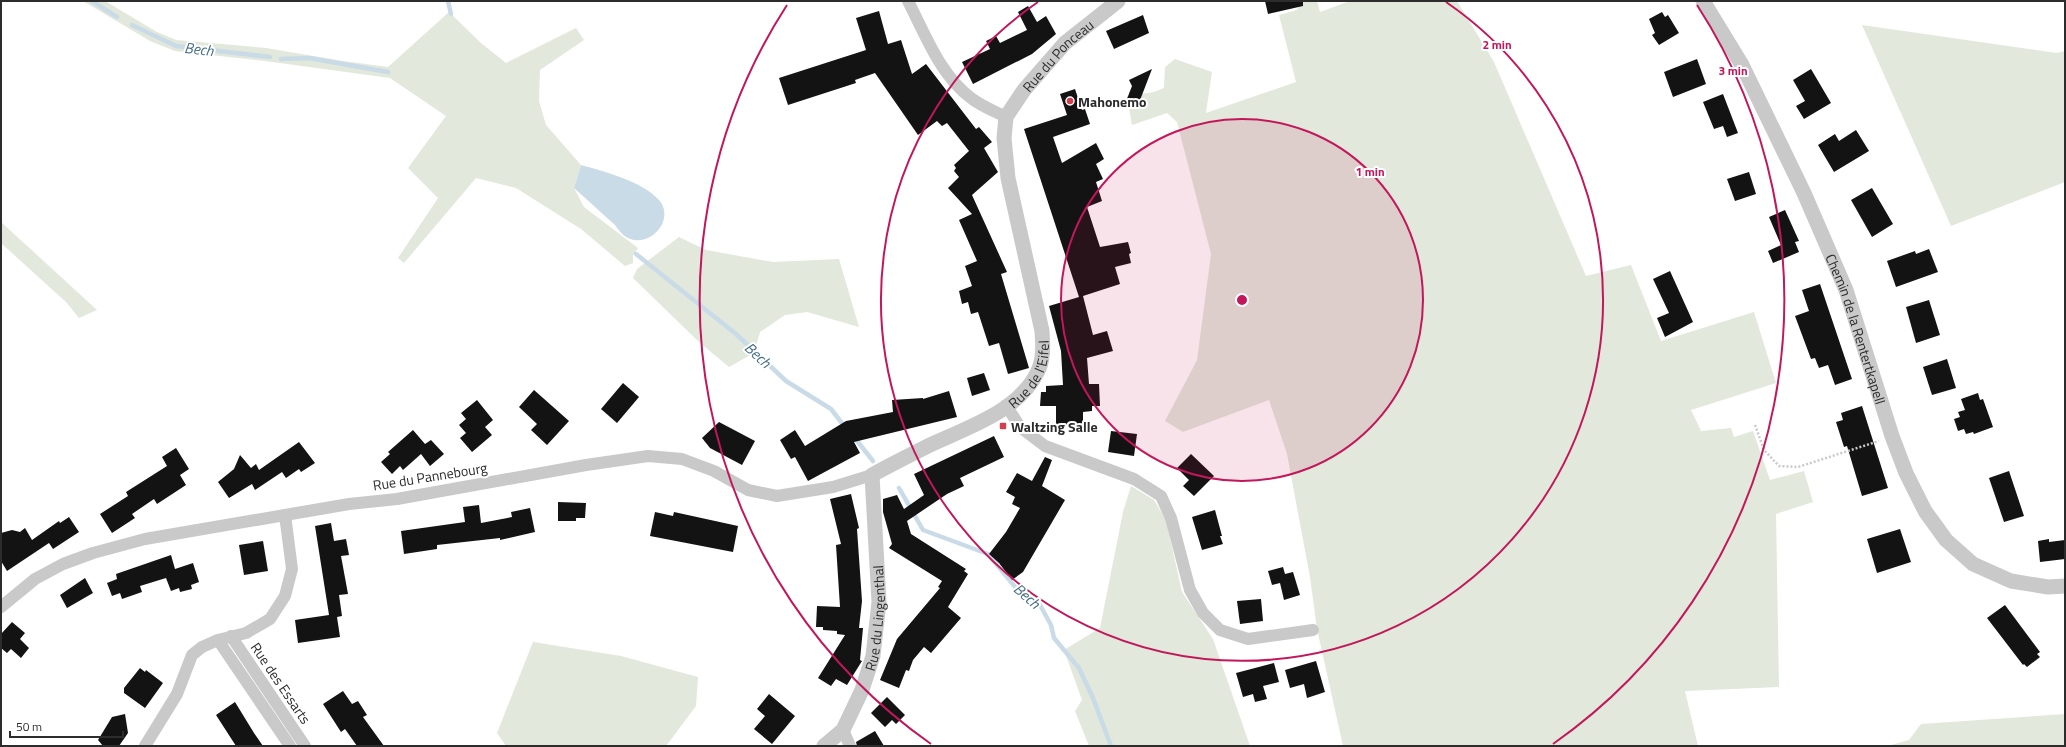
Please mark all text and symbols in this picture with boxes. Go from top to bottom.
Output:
street label: Rue du Ponceau [1017,14,1098,96]
text: 2 min [1482,35,1512,54]
water label: Bech [183,36,215,62]
text: 3 min [1718,61,1748,80]
place label: Mahonemo [1078,91,1146,112]
marker: Mahonemo [1065,96,1075,106]
text: 1 min [1355,162,1385,181]
street label: Chemin de la Rentertkapell [1821,250,1892,407]
centre of rings [1235,293,1249,307]
water label: Bech [739,337,777,374]
street label: Rue de l'Eifel [1003,340,1053,413]
place label: Waltzing Salle [1011,416,1098,437]
marker: Waltzing Salle [998,421,1008,431]
street label: Rue du Pannebourg [371,457,489,495]
street label: Rue du Lingenthal [858,565,890,673]
water label: Bech [1008,578,1046,615]
street label: Rue des Essarts [246,638,316,728]
scale bar [10,713,123,739]
text: 50 m [16,717,42,736]

